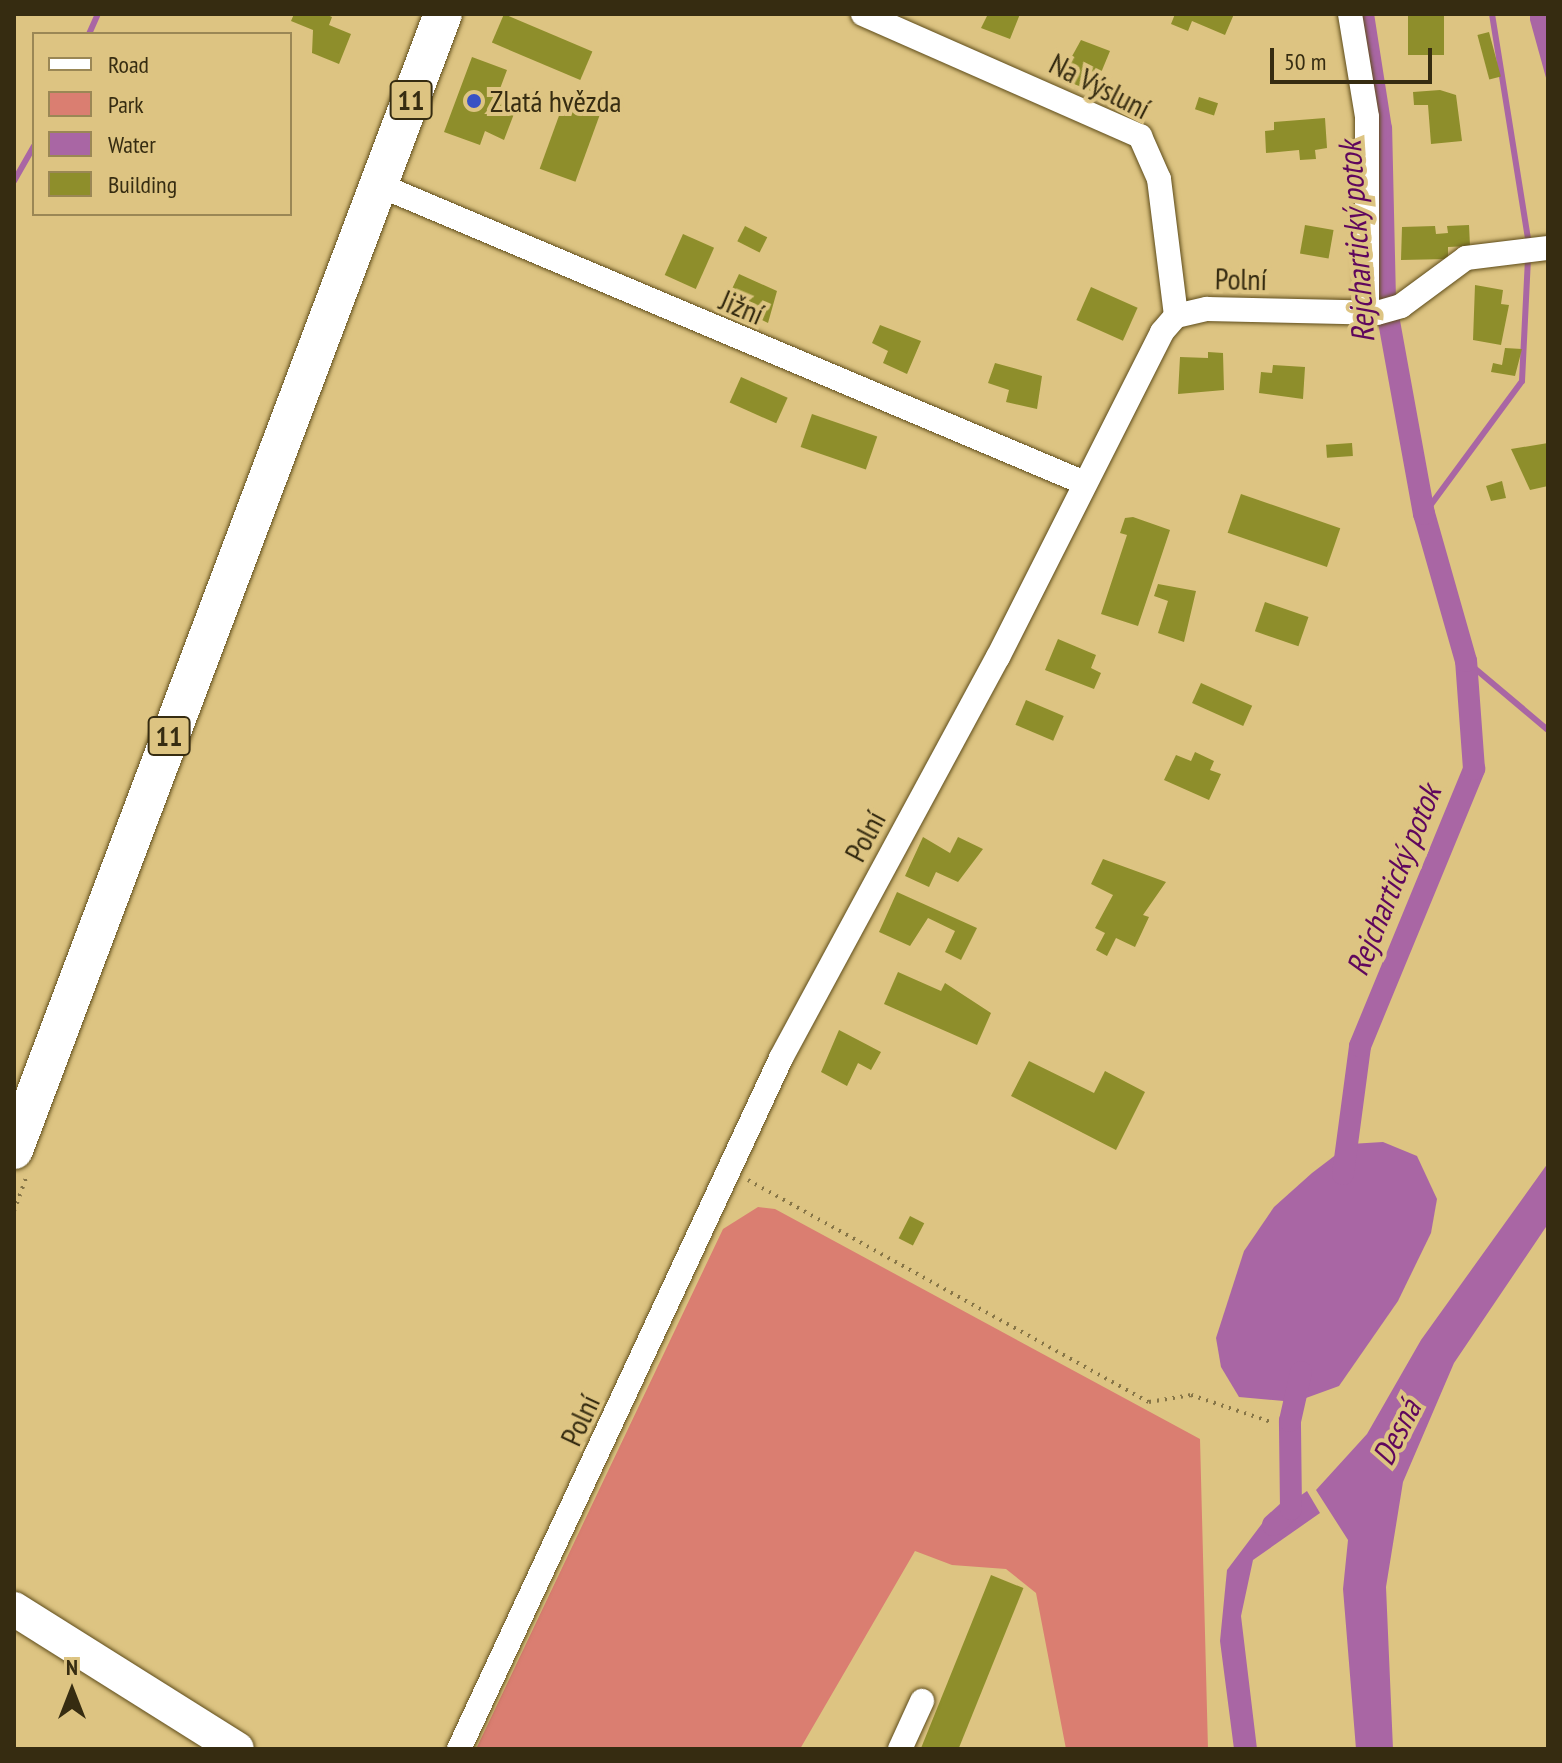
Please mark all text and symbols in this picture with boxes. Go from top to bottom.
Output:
legend [32,32,292,216]
scale bar [1274,32,1436,82]
street label: Na Výsluní [1043,45,1157,127]
text: 50 m [1284,46,1326,77]
text: Road [108,49,149,80]
road number: 11 [389,76,433,124]
place label: Zlatá hvězda [490,83,622,119]
text: Park [108,89,144,120]
marker: Zlatá hvězda [465,92,483,110]
text: Water [108,129,156,160]
water label: Rejchartický potok [1330,139,1382,345]
text: Building [108,169,177,200]
street label: Polní [1215,261,1267,297]
street label: Jižní [715,282,769,332]
road number: 11 [147,712,191,760]
water label: Rejchartický potok [1337,779,1449,981]
street label: Polní [837,804,893,868]
street label: Polní [553,1389,607,1451]
water label: Desná [1364,1393,1428,1471]
north arrow [32,1651,112,1731]
text: N [66,1653,78,1681]

